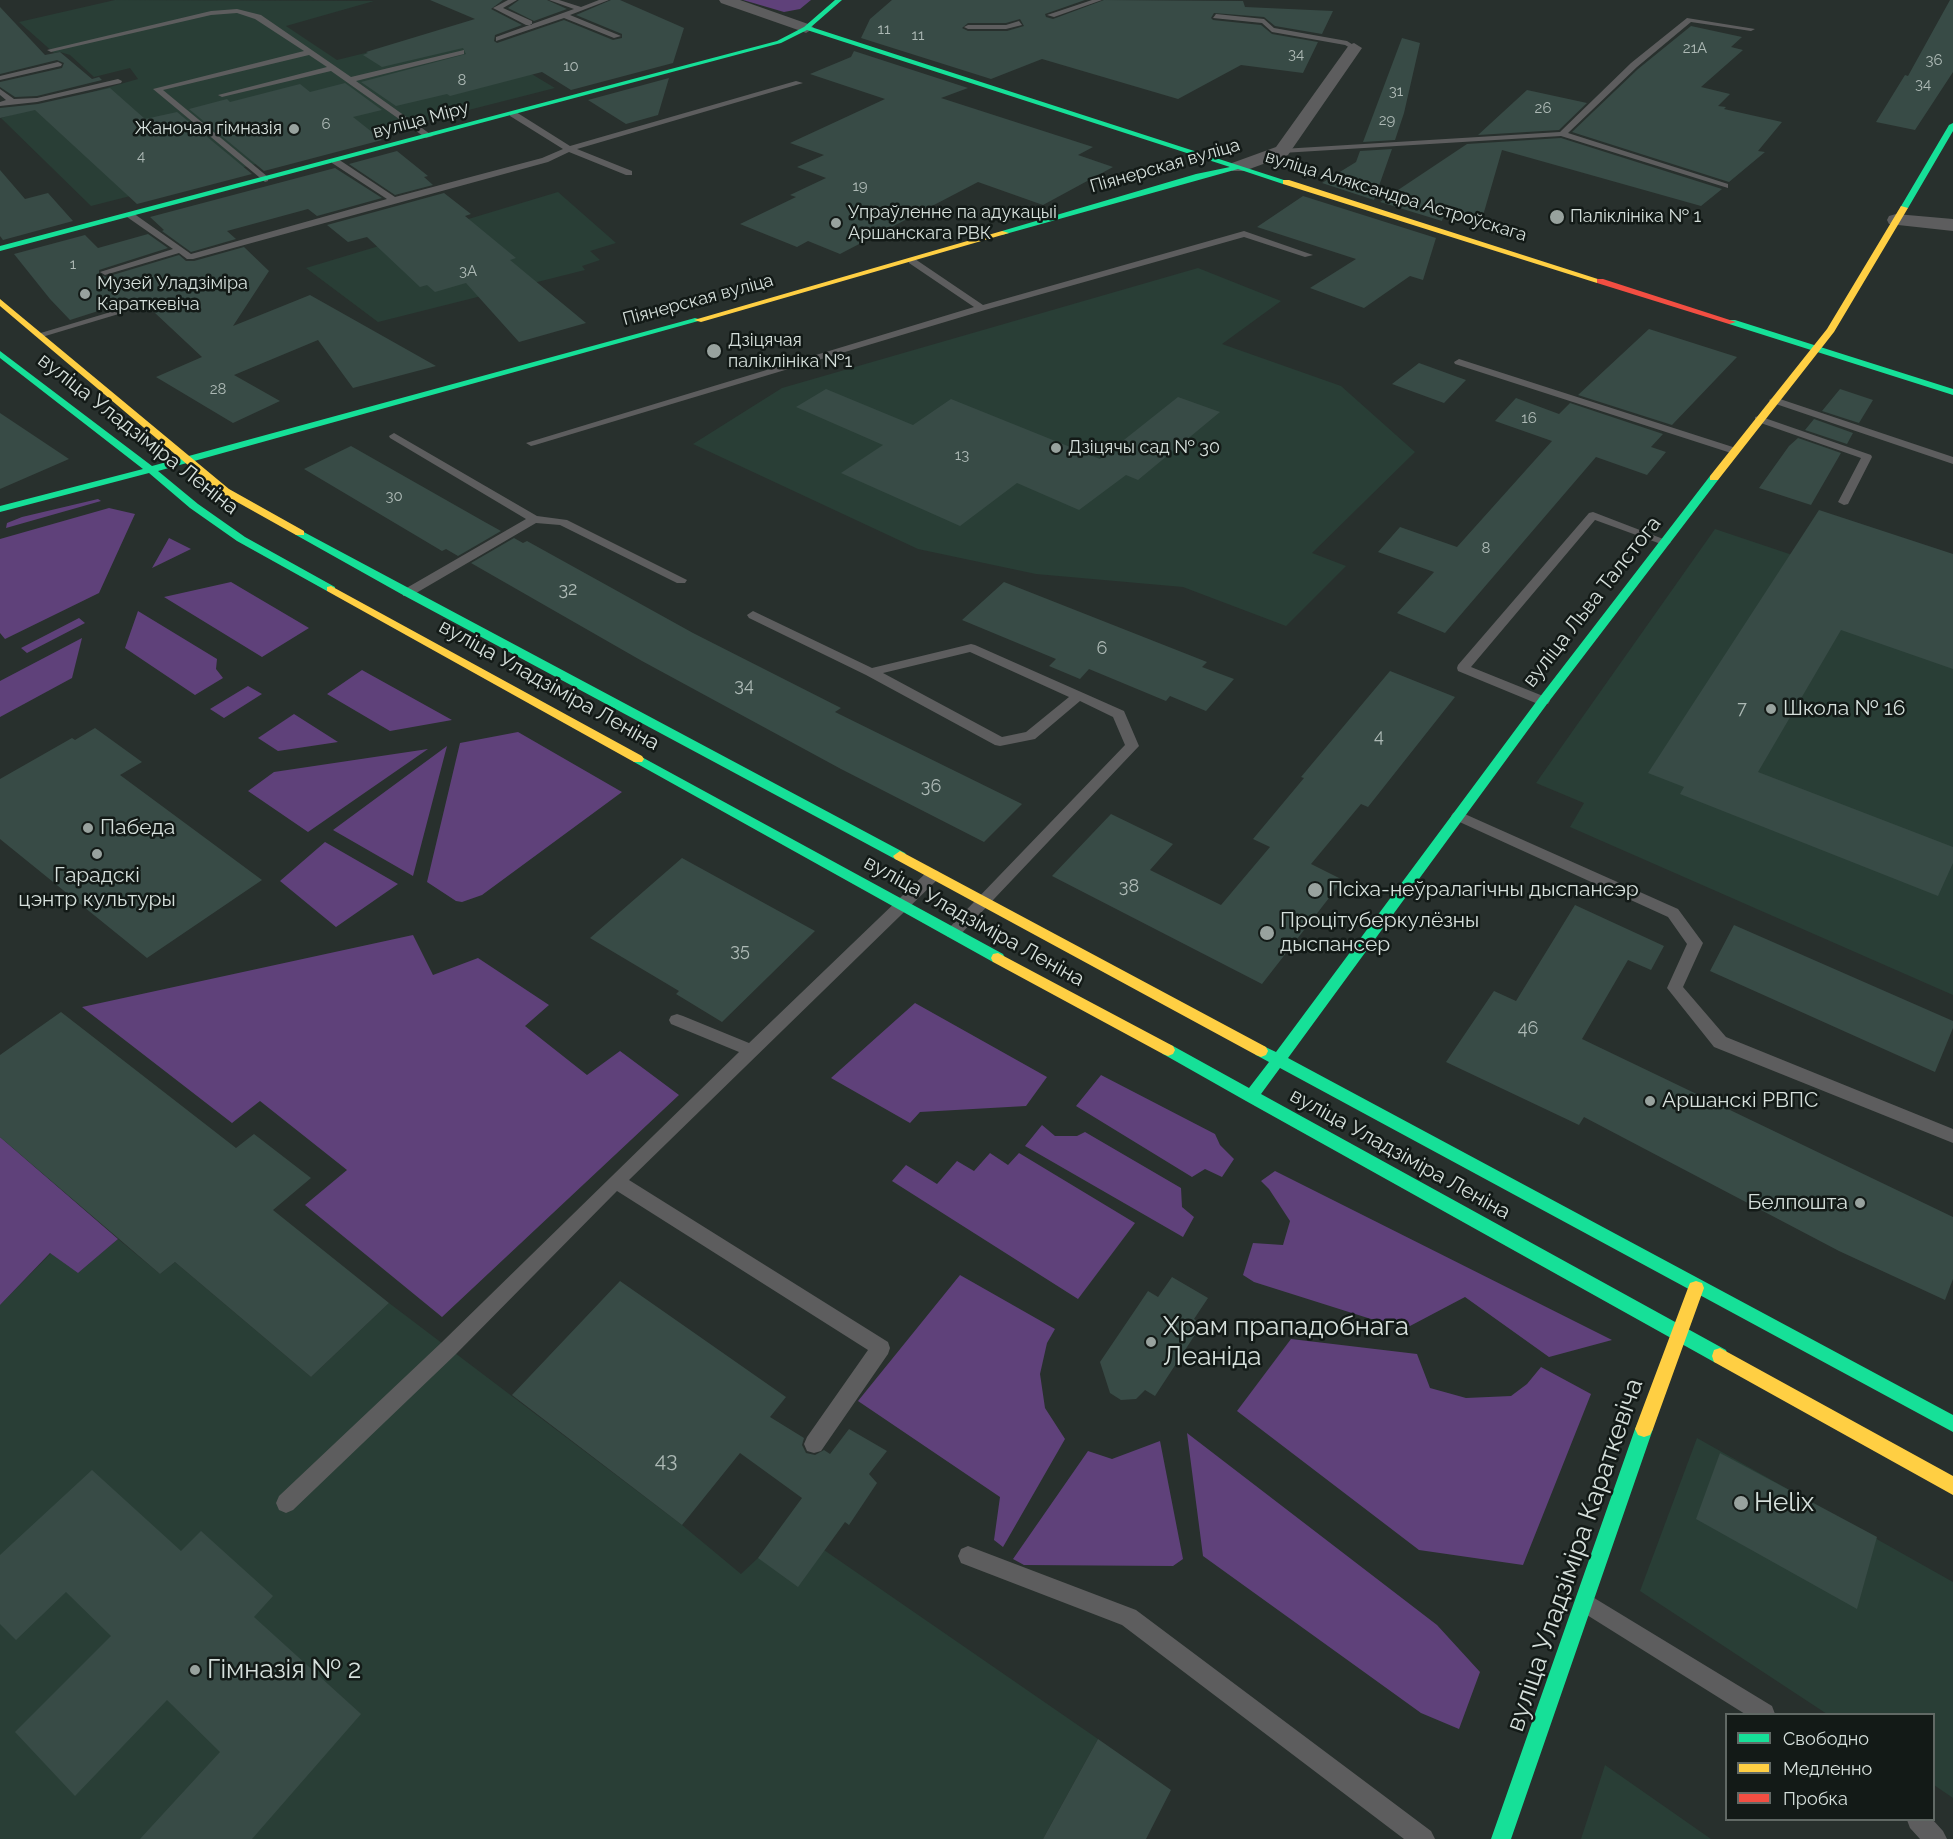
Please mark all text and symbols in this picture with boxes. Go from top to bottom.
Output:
house number: 11 [878,20,890,38]
house number: 11 [912,26,924,44]
house number: 21А [1683,39,1707,57]
house number: 34 [1288,45,1304,63]
house number: 36 [1925,51,1943,69]
house number: 10 [563,57,579,75]
house number: 8 [458,71,466,89]
house number: 34 [1915,75,1931,93]
house number: 31 [1389,82,1403,100]
street label: вуліца Міру [371,97,471,143]
house number: 26 [1535,99,1551,117]
house number: 29 [1379,111,1395,129]
house number: 6 [321,115,331,133]
place label: Жаночая гімназія [135,118,282,140]
marker: Жаночая гімназія [287,122,301,136]
street label: Піянерская вуліца [1088,134,1242,198]
street label: вуліца Аляксандра Астроўскага [1263,146,1529,246]
house number: 4 [137,147,145,165]
house number: 19 [852,177,868,195]
place label: Упраўленне па адукацыі Аршанскага РВК [848,202,1057,244]
place label: Паліклініка № 1 [1570,206,1701,228]
marker: Паліклініка № 1 [1548,208,1566,226]
marker: Упраўленне па адукацыі Аршанскага РВК [829,216,843,230]
house number: 1 [70,255,76,273]
house number: 3А [459,262,477,280]
street label: Піянерская вуліца [620,270,776,330]
place label: Музей Уладзіміра Караткевіча [97,273,248,316]
marker: Музей Уладзіміра Караткевіча [78,287,92,301]
place label: Дзіцячая паліклініка №1 [728,330,852,372]
marker: Дзіцячая паліклініка №1 [705,342,723,360]
street label: вуліца Уладзіміра Леніна [33,348,243,520]
house number: 28 [210,380,226,398]
house number: 16 [1521,409,1537,427]
place label: Дзіцячы сад № 30 [1068,437,1220,459]
marker: Дзіцячы сад № 30 [1049,441,1063,455]
house number: 13 [955,446,969,464]
house number: 30 [385,487,403,505]
street label: вуліца Льва Талстога [1518,512,1666,692]
house number: 8 [1482,539,1490,557]
house number: 32 [559,579,577,601]
street label: вуліца Уладзіміра Леніна [434,614,664,756]
house number: 6 [1097,638,1107,660]
house number: 34 [734,675,754,697]
place label: Школа № 16 [1783,696,1905,722]
house number: 7 [1737,698,1747,720]
marker: Школа № 16 [1764,702,1778,716]
house number: 4 [1374,726,1384,748]
house number: 36 [921,776,941,798]
place label: Пабеда [100,815,175,841]
marker: Пабеда [81,821,95,835]
marker: Гарадскі цэнтр культуры [90,847,104,861]
street label: вуліца Уладзіміра Леніна [859,850,1089,992]
place label: Гарадскі цэнтр культуры [18,863,176,913]
house number: 38 [1119,876,1139,898]
place label: Псіха-неўралагічны дыспансэр [1328,877,1639,903]
marker: Псіха-неўралагічны дыспансэр [1306,881,1324,899]
place label: Процітуберкулёзны дыспансер [1280,908,1479,958]
marker: Процітуберкулёзны дыспансер [1258,924,1276,942]
house number: 35 [730,940,750,962]
house number: 46 [1518,1018,1538,1040]
street label: вуліца Уладзіміра Леніна [1285,1083,1515,1225]
place label: Аршанскі РВПС [1662,1088,1818,1114]
marker: Аршанскі РВПС [1643,1094,1657,1108]
place label: Белпошта [1747,1190,1848,1216]
marker: Белпошта [1853,1196,1867,1210]
place label: Храм прападобнага Леаніда [1163,1311,1409,1372]
marker: Храм прападобнага Леаніда [1144,1335,1158,1349]
street label: вуліца Уладзіміра Караткевіча [1500,1375,1650,1735]
house number: 43 [655,1448,677,1474]
place label: Helix [1754,1487,1814,1519]
marker: Helix [1732,1494,1750,1512]
place label: Гімназія № 2 [207,1654,361,1686]
marker: Гімназія № 2 [188,1663,202,1677]
legend [1725,1713,1935,1821]
text: Свободно [1783,1728,1869,1749]
text: Медленно [1783,1758,1872,1779]
text: Пробка [1783,1788,1848,1809]

